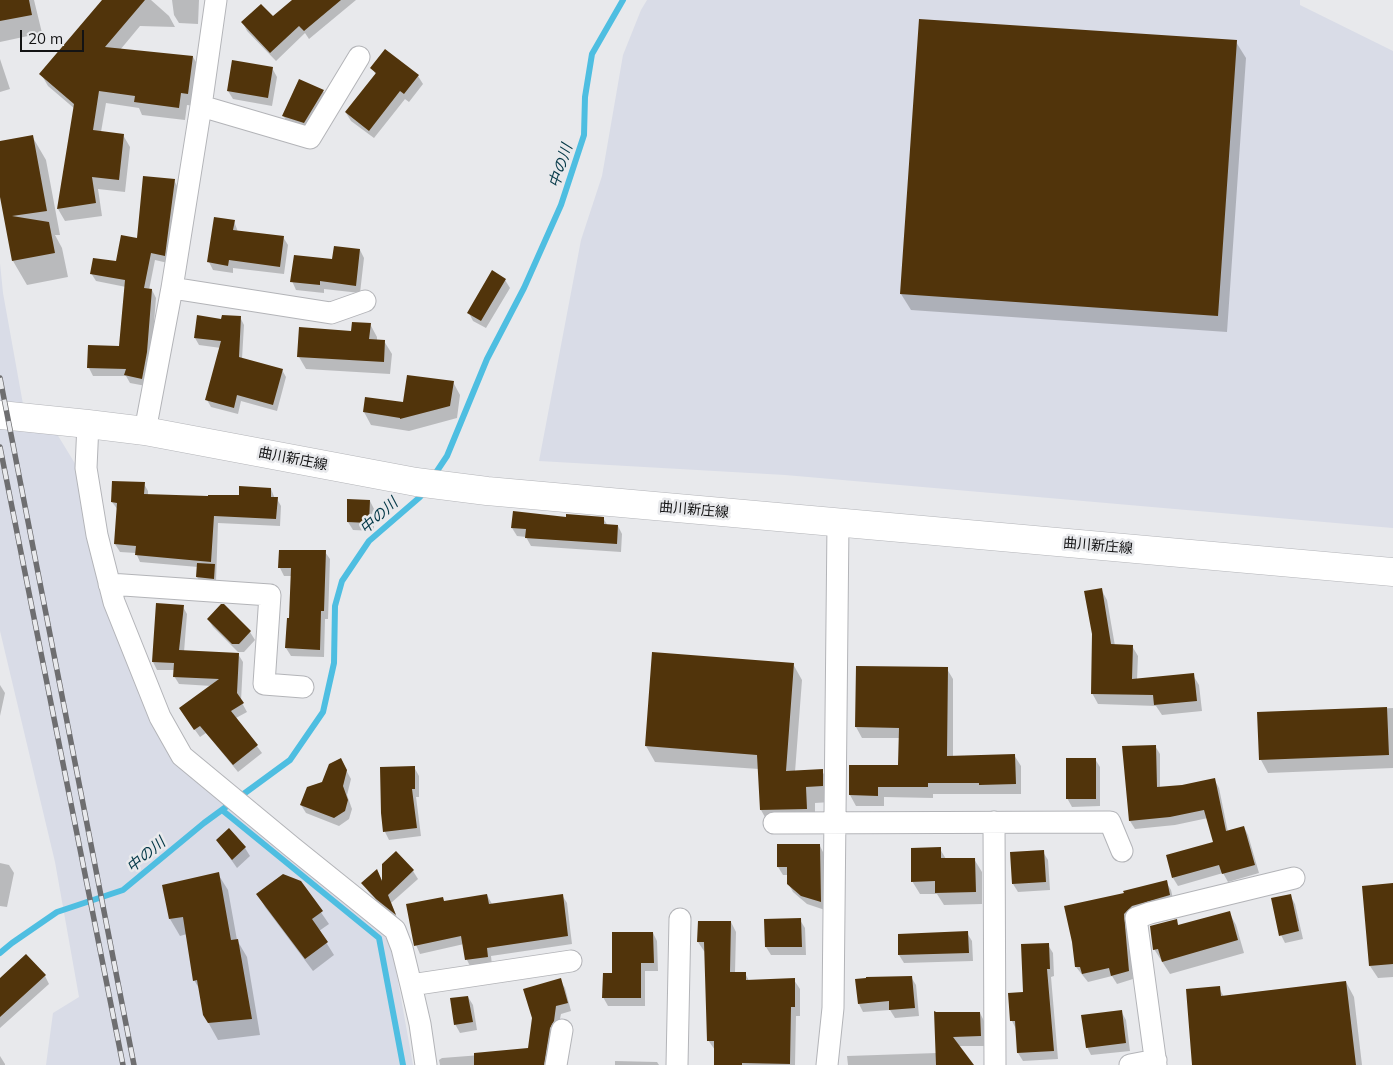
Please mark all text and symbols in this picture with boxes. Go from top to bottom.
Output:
scale bar [22,20,86,52]
text: 20 m [28,29,63,48]
water label: 中の川 [545,142,577,190]
street label: 曲川新庄線 [257,444,329,474]
water label: 中の川 [356,494,402,538]
street label: 曲川新庄線 [658,499,730,521]
street label: 曲川新庄線 [1062,535,1134,557]
water label: 中の川 [123,834,169,876]

